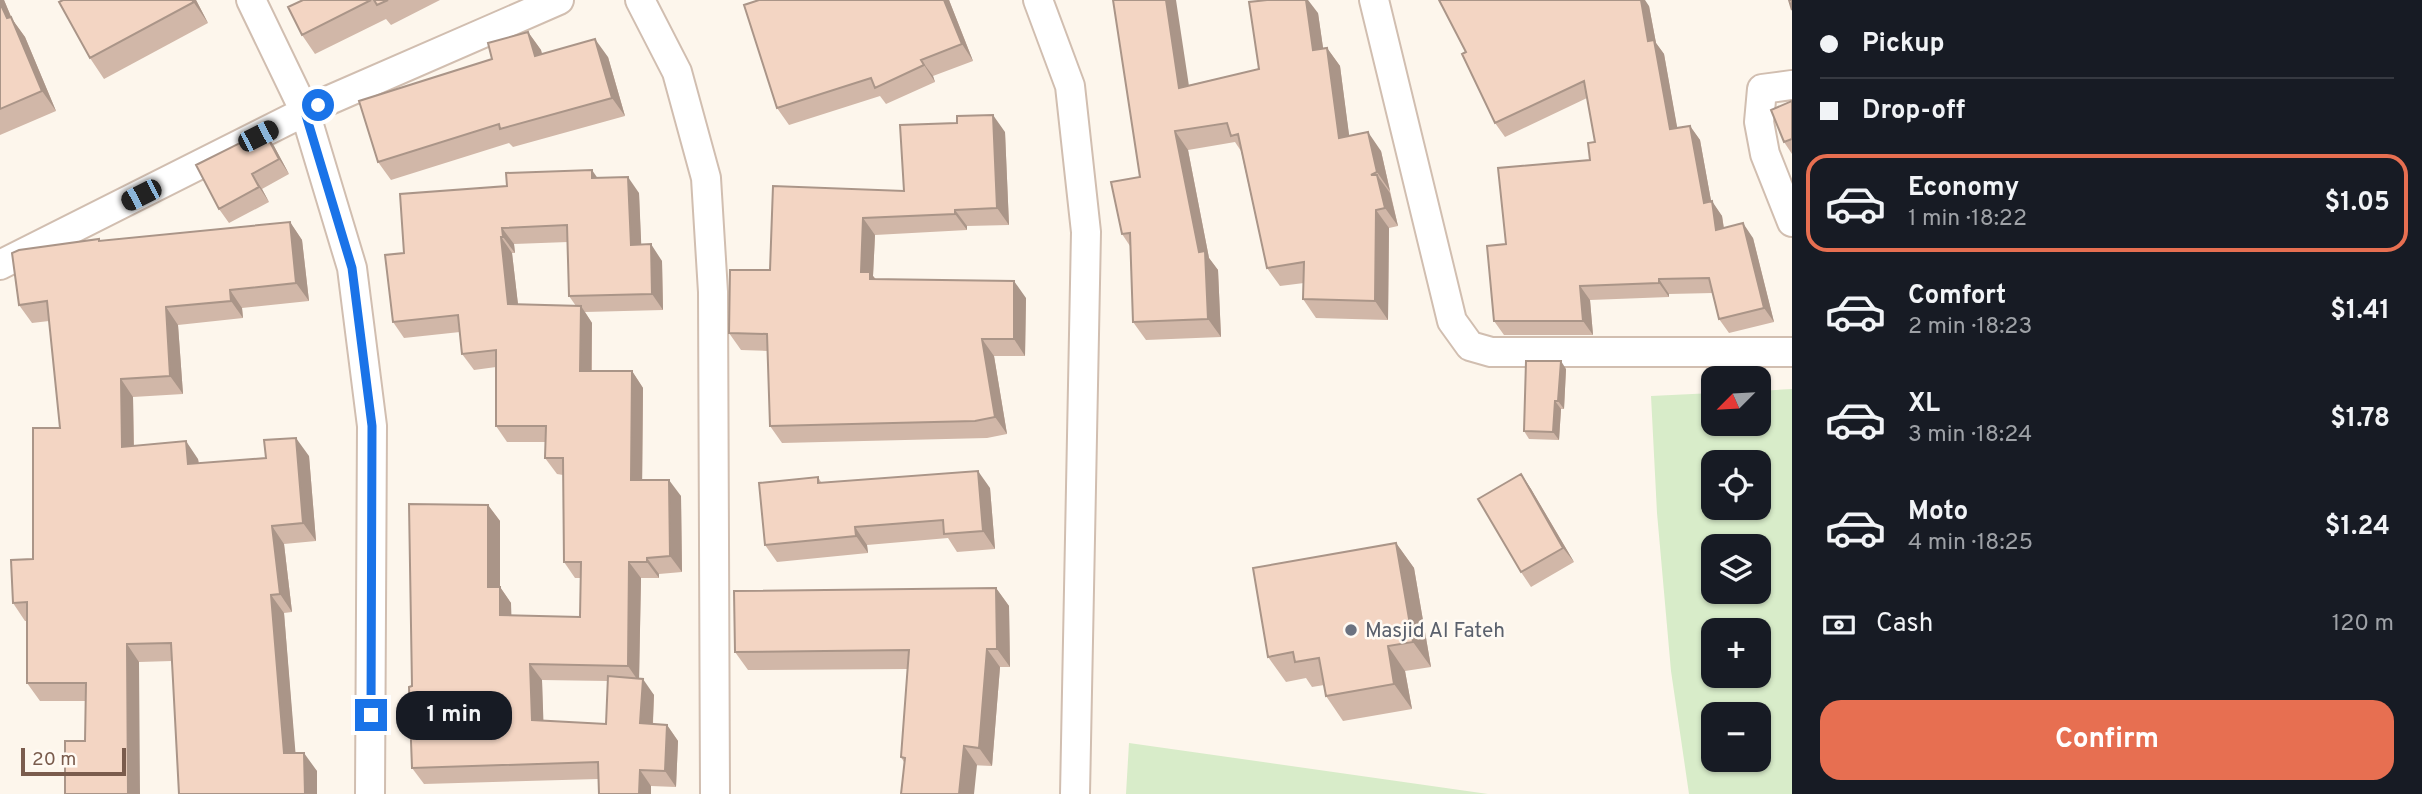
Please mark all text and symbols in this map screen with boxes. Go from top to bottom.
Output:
text: Pickup [1862,28,1945,61]
route start [302,89,334,121]
text: Drop-off [1862,95,1965,128]
car [235,117,282,155]
icon: car [1824,172,1887,235]
text: Economy [1908,172,2019,205]
car [118,176,165,214]
text: $1.05 [2324,187,2390,220]
text: 1 min · 18:22 [1908,205,2027,234]
icon: car [1824,280,1887,343]
text: Comfort [1908,280,2006,313]
text: $1.41 [2330,295,2390,328]
text: 2 min · 18:23 [1908,313,2032,342]
north arrow [1701,366,1771,436]
map controls [1701,366,1771,772]
icon: car [1824,388,1887,451]
text: XL [1908,388,1940,421]
text: $1.78 [2330,403,2390,436]
text: 3 min · 18:24 [1908,421,2032,450]
button: locate [1701,450,1771,520]
icon: car [1824,496,1887,559]
text: Moto [1908,496,1968,529]
text: $1.24 [2325,511,2390,544]
text: 4 min · 18:25 [1908,529,2033,558]
button: layers [1701,534,1771,604]
icon: cash [1820,606,1858,644]
text: Cash [1876,608,1933,641]
text: 120 m [2332,610,2394,639]
place label: Masjid Al Fateh [1365,618,1505,645]
button: + [1701,618,1771,688]
marker: Masjid Al Fateh [1343,622,1359,638]
callout: 1 min [396,690,511,740]
route end [355,699,387,731]
button: Confirm [1820,700,2394,780]
text: 1 min [426,701,482,730]
button: − [1701,702,1771,772]
scale bar [21,745,126,777]
text: 20 m [32,748,76,772]

